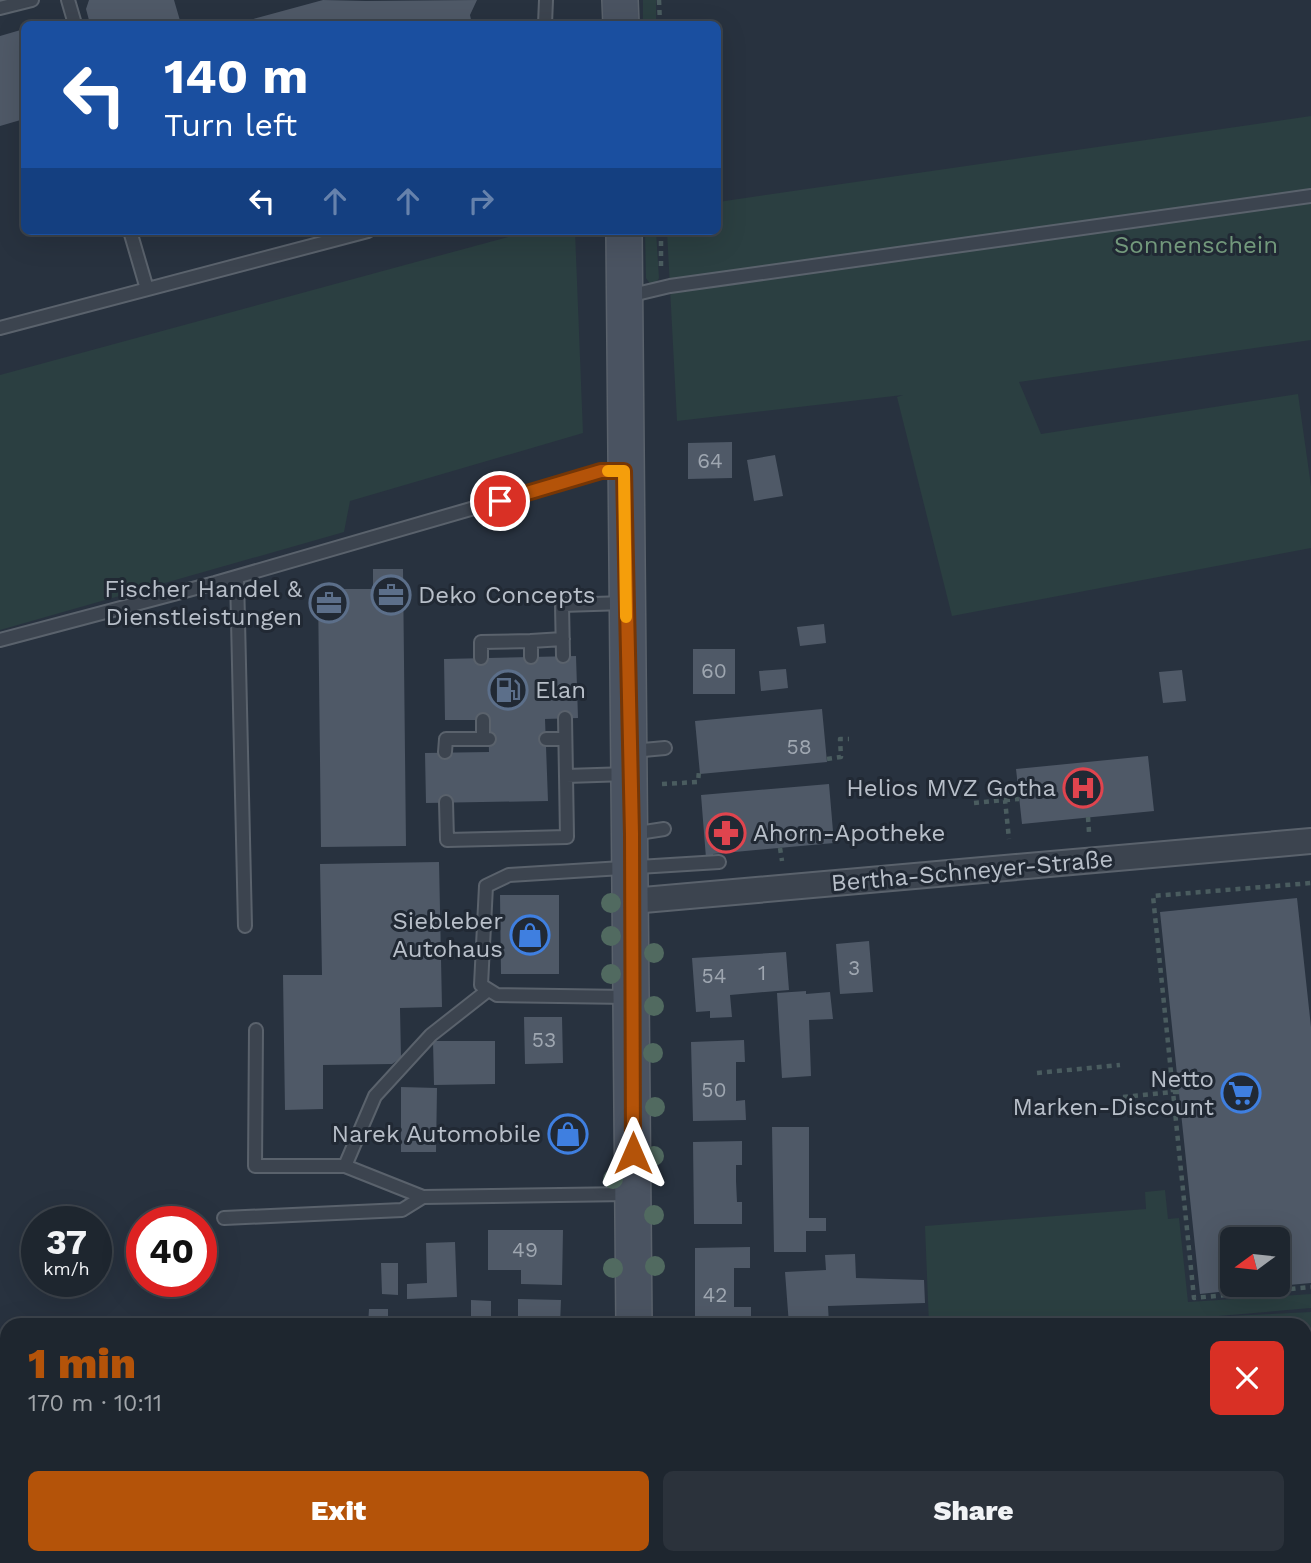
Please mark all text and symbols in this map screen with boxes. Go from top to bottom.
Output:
text: 140 m [164,47,308,105]
icon: left [49,49,140,140]
text: Turn left [164,106,297,144]
icon: left [243,182,281,220]
icon: ahead [316,182,354,220]
icon: ahead [389,182,427,220]
icon: right [462,182,500,220]
park label: Sonnenschein [1114,231,1278,259]
house number: 64 [697,448,723,473]
pin [470,471,530,531]
icon: arrive [481,482,519,520]
office icon: Deko Concepts [370,574,412,616]
place label: Fischer Handel & Dienstleistungen [104,575,303,631]
place label: Deko Concepts [418,581,595,609]
office icon: Fischer Handel & Dienstleistungen [308,582,350,624]
house number: 60 [701,658,727,683]
fuel station icon: Elan [487,669,529,711]
place label: Elan [535,676,586,704]
house number: 58 [786,734,812,759]
hospital icon: Helios MVZ Gotha [1062,767,1104,809]
place label: Helios MVZ Gotha [846,774,1056,802]
pharmacy icon: Ahorn-Apotheke [705,812,747,854]
place label: Ahorn-Apotheke [753,819,945,847]
street label: Bertha-Schneyer-Straße [830,845,1114,897]
place label: Siebleber Autohaus [392,907,503,963]
shop icon: Siebleber Autohaus [509,914,551,956]
house number: 3 [848,955,860,980]
house number: 1 [758,960,766,985]
house number: 54 [701,963,727,988]
house number: 53 [532,1027,556,1052]
place label: Netto Marken-Discount [1013,1065,1214,1121]
supermarket icon: Netto Marken-Discount [1220,1072,1262,1114]
house number: 50 [701,1077,727,1102]
shop icon: Narek Automobile [547,1113,589,1155]
position arrow [596,1116,670,1190]
place label: Narek Automobile [332,1120,541,1148]
speed limit sign: 40 [126,1206,217,1297]
text: 37 [46,1221,87,1263]
north arrow [1220,1227,1290,1297]
map controls [1220,1227,1290,1297]
house number: 49 [512,1237,538,1262]
text: km/h [43,1258,90,1279]
house number: 42 [702,1282,728,1307]
text: 1 min [28,1339,136,1388]
button: close [1210,1341,1284,1415]
text: 170 m · 10:11 [28,1390,162,1417]
button: Exit [28,1471,649,1551]
button: Share [663,1471,1284,1551]

